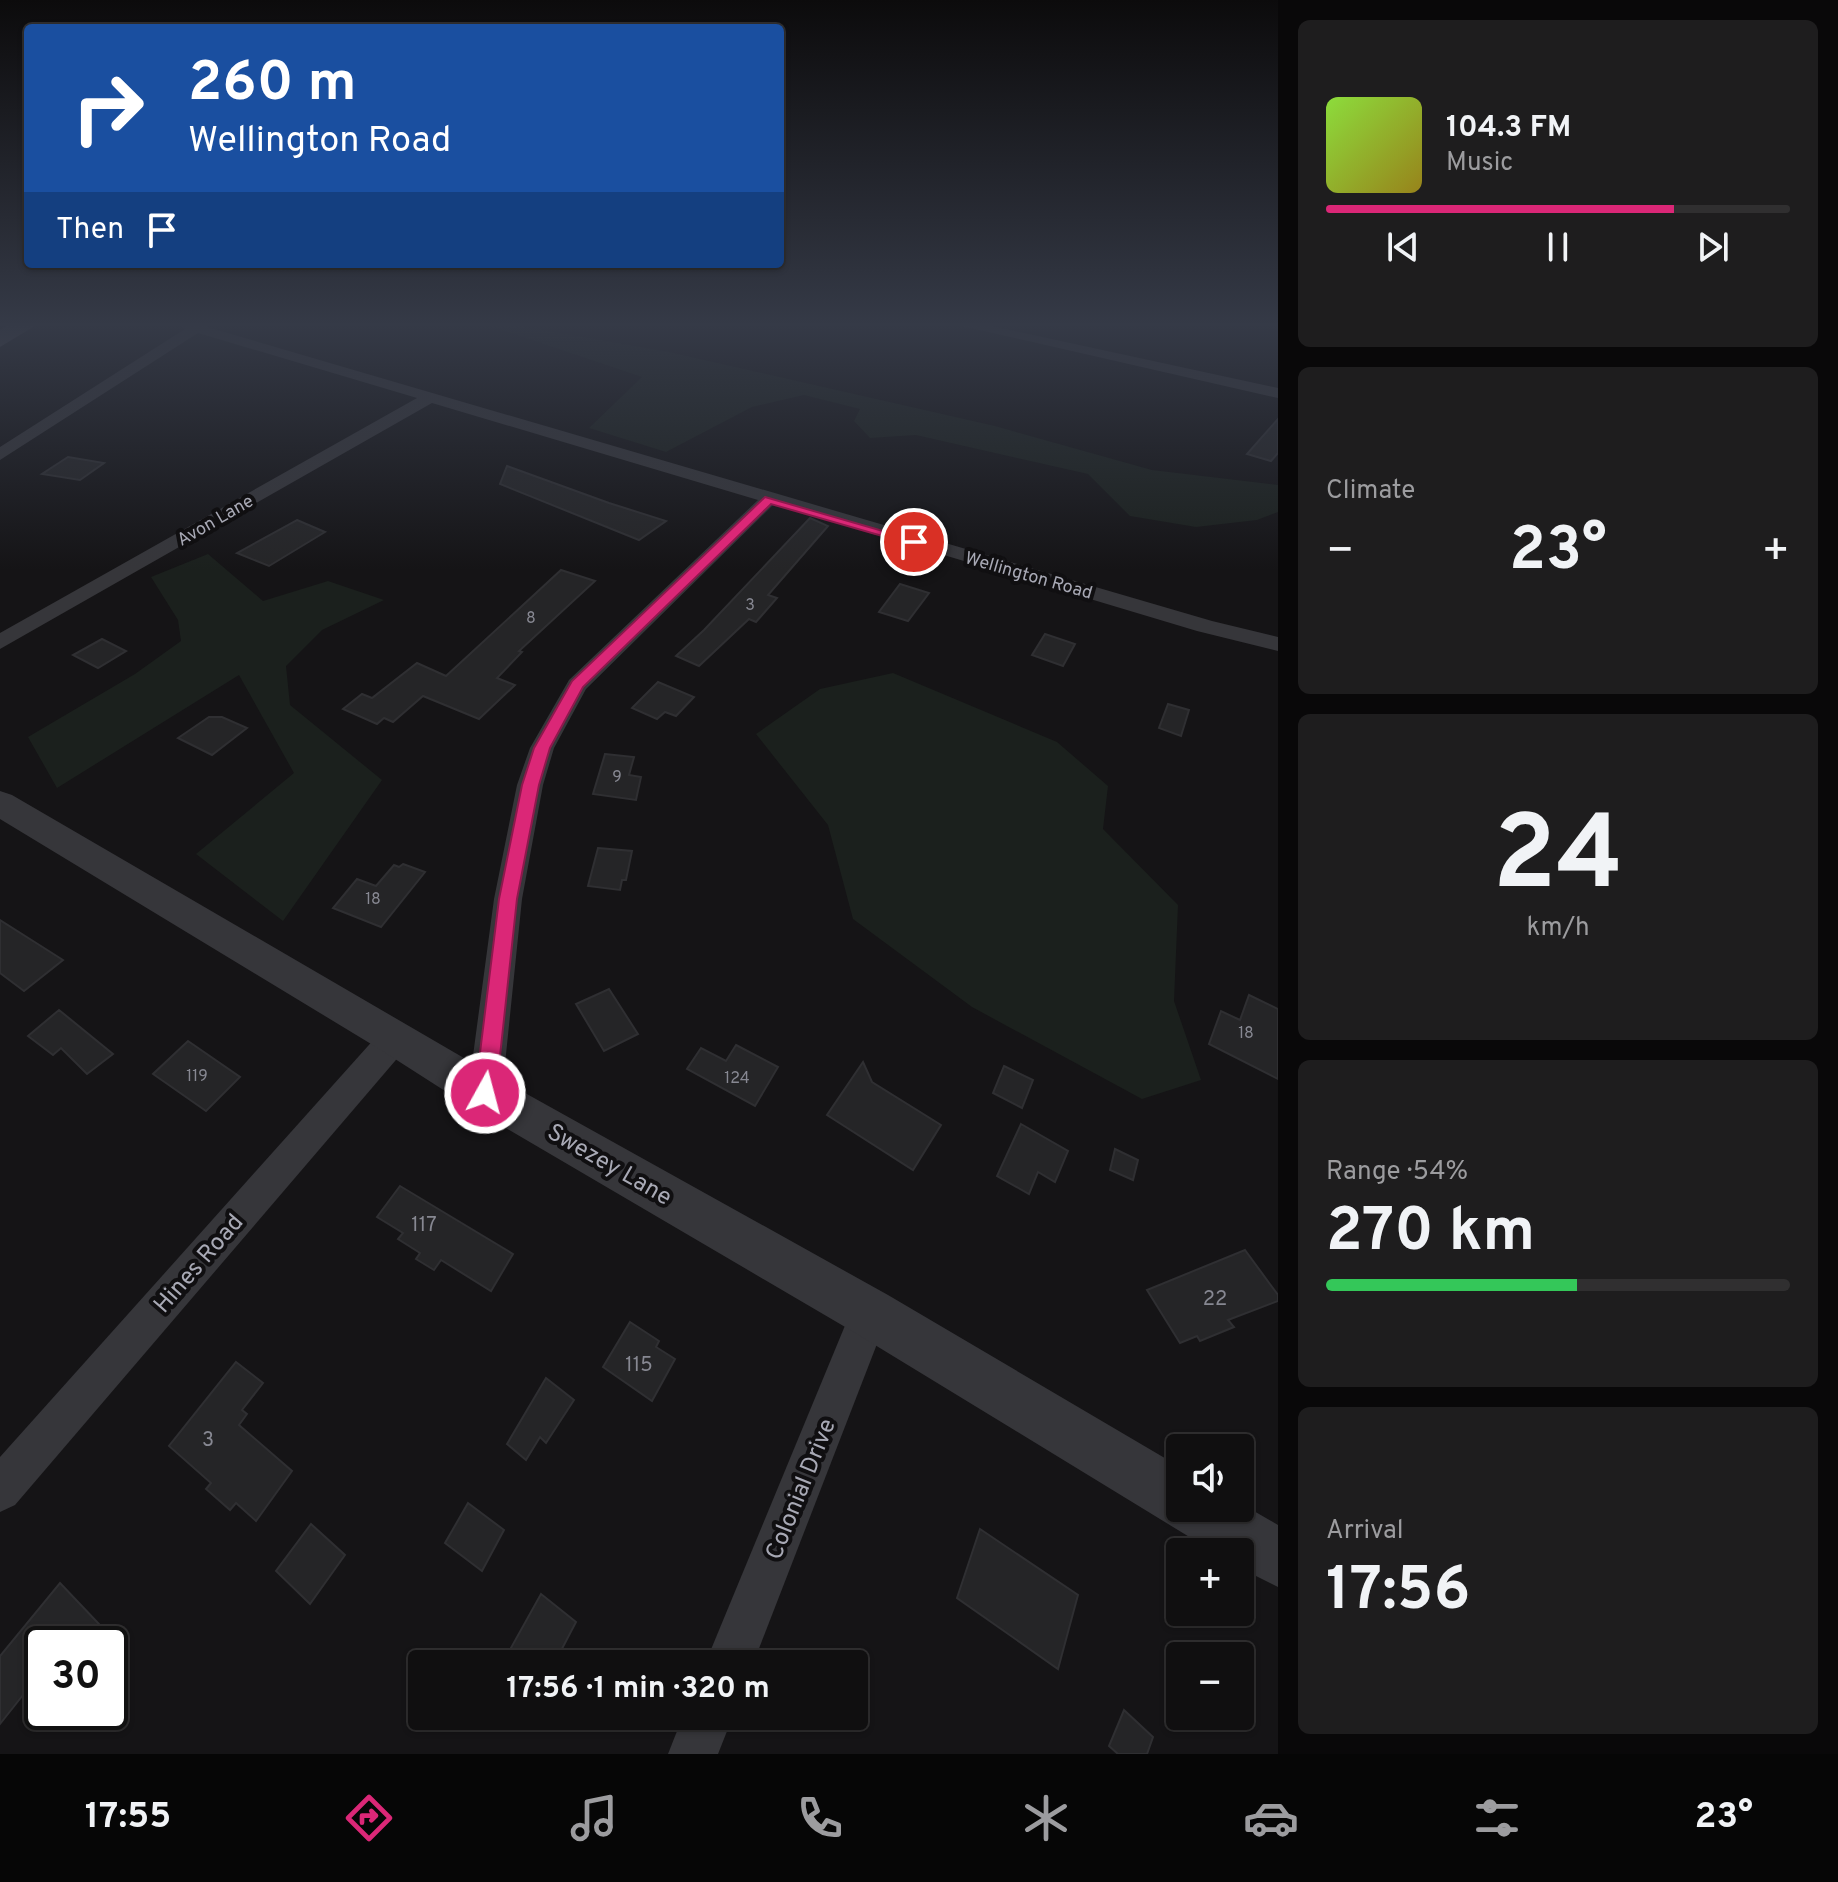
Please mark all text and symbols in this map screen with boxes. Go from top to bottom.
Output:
text: 260 m [188,50,357,120]
icon: right [56,56,160,160]
text: 104.3 FM [1446,110,1571,147]
text: Wellington Road [188,119,451,165]
text: Music [1446,147,1513,180]
icon: arrive [140,208,184,252]
text: Then [56,212,124,249]
icon: previous [1381,225,1425,269]
icon: pause [1536,225,1580,269]
icon: next [1691,225,1735,269]
text: Climate [1326,475,1415,508]
street label: Avon Lane [173,490,258,552]
pin [880,508,948,576]
text: 23° [1509,515,1607,591]
icon: arrive [892,520,936,564]
text: − [1326,525,1354,581]
text: + [1762,525,1790,581]
street label: Wellington Road [962,547,1095,606]
house number: 3 [745,596,755,616]
house number: 8 [526,609,536,629]
house number: 9 [612,768,622,788]
text: 24 [1493,794,1623,926]
house number: 18 [365,890,381,910]
text: km/h [1526,912,1590,945]
house number: 18 [1238,1024,1254,1044]
position arrow [443,1051,527,1135]
house number: 119 [186,1067,208,1087]
house number: 124 [724,1069,750,1089]
street label: Swezey Lane [541,1118,677,1213]
text: Range · 54% [1326,1156,1468,1189]
text: 270 km [1326,1196,1535,1272]
street label: Hines Road [148,1208,251,1320]
house number: 117 [411,1213,437,1239]
house number: 22 [1203,1287,1227,1313]
house number: 115 [625,1353,653,1379]
street label: Colonial Drive [760,1415,844,1565]
house number: 3 [202,1428,214,1454]
map controls [1166,1434,1254,1730]
button: sound [1166,1434,1254,1522]
text: Arrival [1326,1515,1404,1548]
button: + [1166,1538,1254,1626]
text: 17:56 [1326,1555,1470,1631]
speed limit sign: 30 [24,1626,128,1730]
button: − [1166,1642,1254,1730]
text: 17:56 · 1 min · 320 m [506,1671,770,1708]
icon: directions [341,1790,397,1846]
icon: music [566,1790,622,1846]
icon: phone [792,1790,848,1846]
icon: climate [1018,1790,1074,1846]
icon: car [1243,1790,1299,1846]
icon: filters [1469,1790,1525,1846]
text: 17:55 [85,1795,171,1841]
text: 23° [1695,1795,1753,1841]

